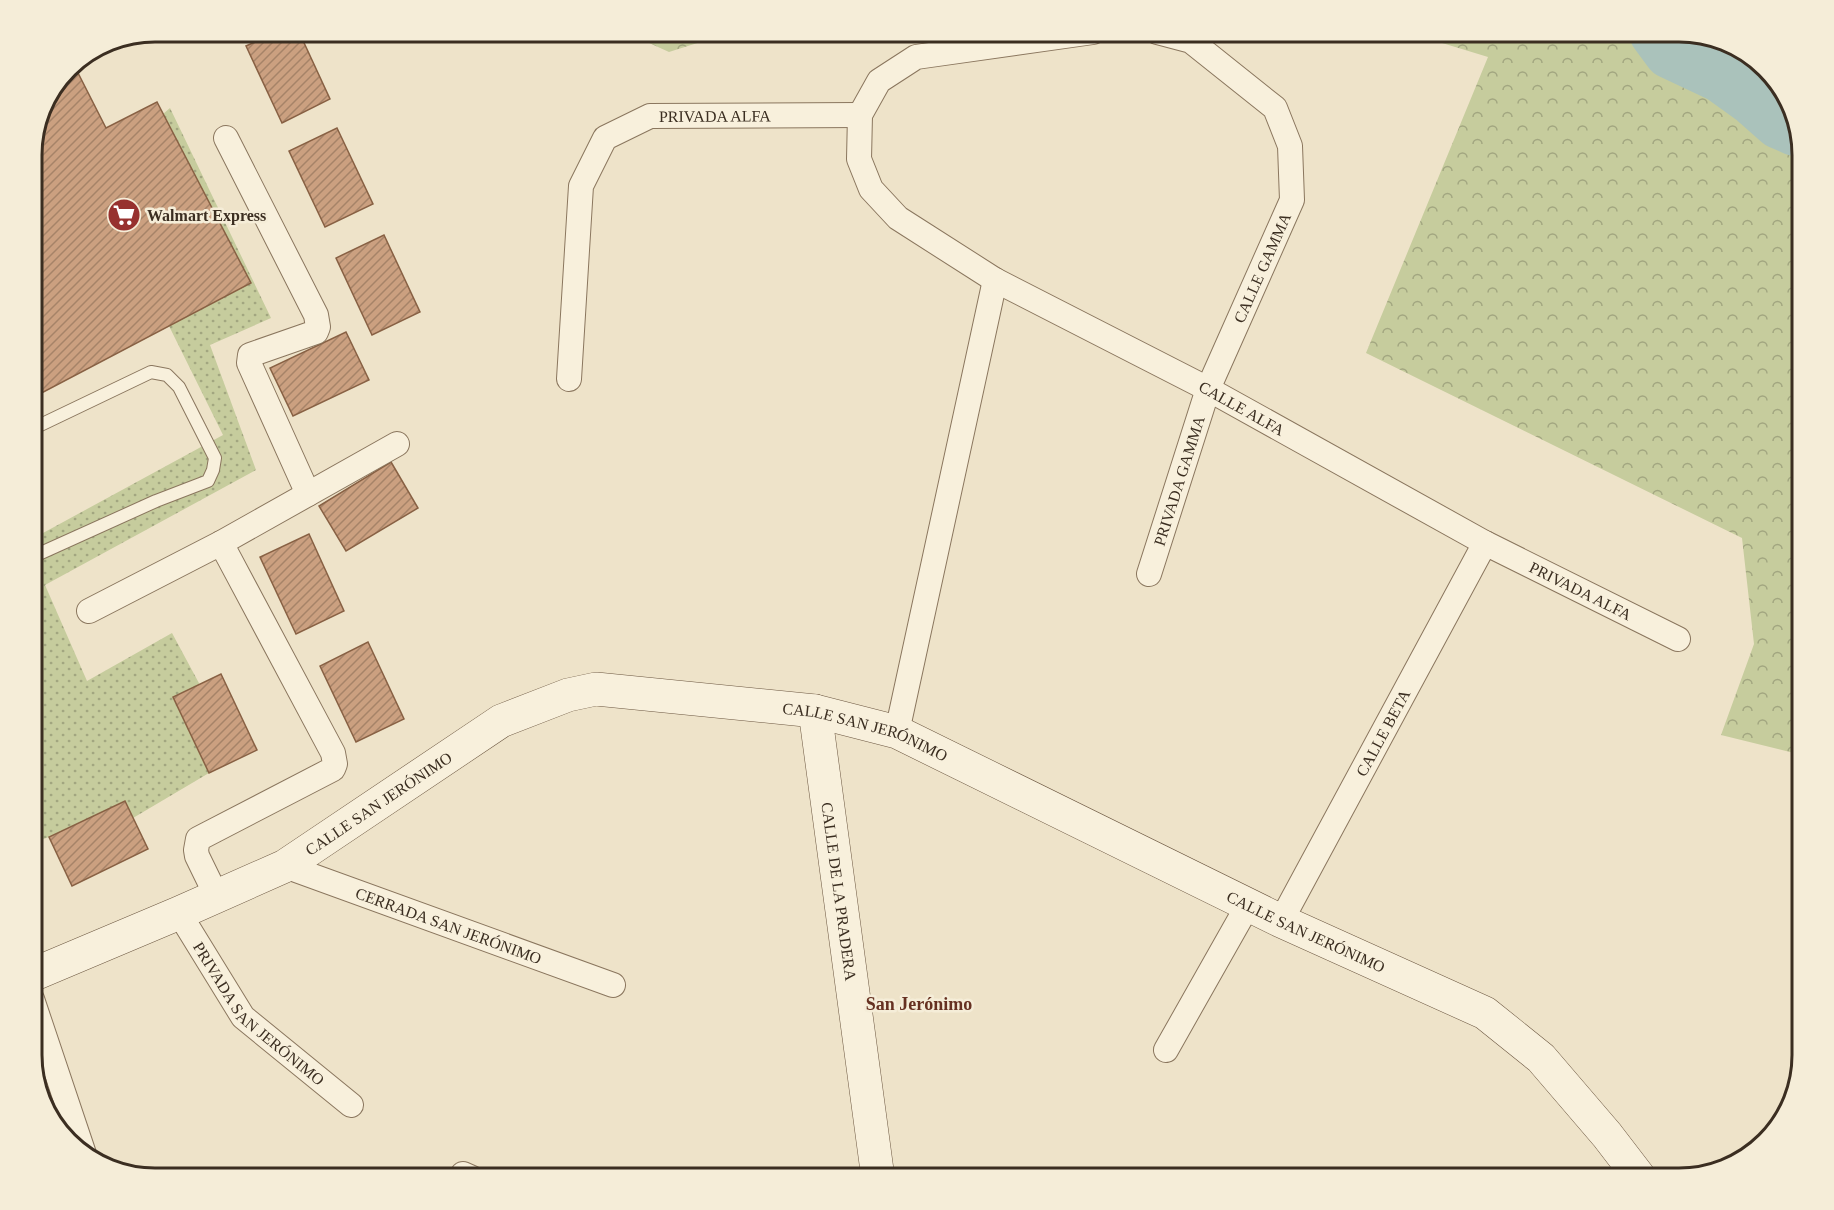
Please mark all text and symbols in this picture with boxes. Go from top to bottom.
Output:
street label: PRIVADA ALFA [659,107,771,124]
supermarket icon: Walmart Express [106,197,142,233]
place label: Walmart Express [147,207,266,225]
street label: CALLE GAMMA [1230,210,1294,325]
street label: CALLE ALFA [1196,377,1288,439]
street label: PRIVADA GAMMA [1150,413,1208,548]
street label: PRIVADA ALFA [1527,558,1635,623]
street label: CALLE BETA [1352,686,1413,779]
street label: CALLE SAN JERÓNIMO [782,699,950,764]
street label: CALLE SAN JERÓNIMO [302,748,455,858]
street label: CALLE DE LA PRADERA [819,801,860,982]
street label: CERRADA SAN JERÓNIMO [353,884,544,967]
street label: CALLE SAN JERÓNIMO [1224,887,1388,975]
street label: PRIVADA SAN JERÓNIMO [190,939,328,1088]
district label: San Jerónimo [866,994,972,1014]

